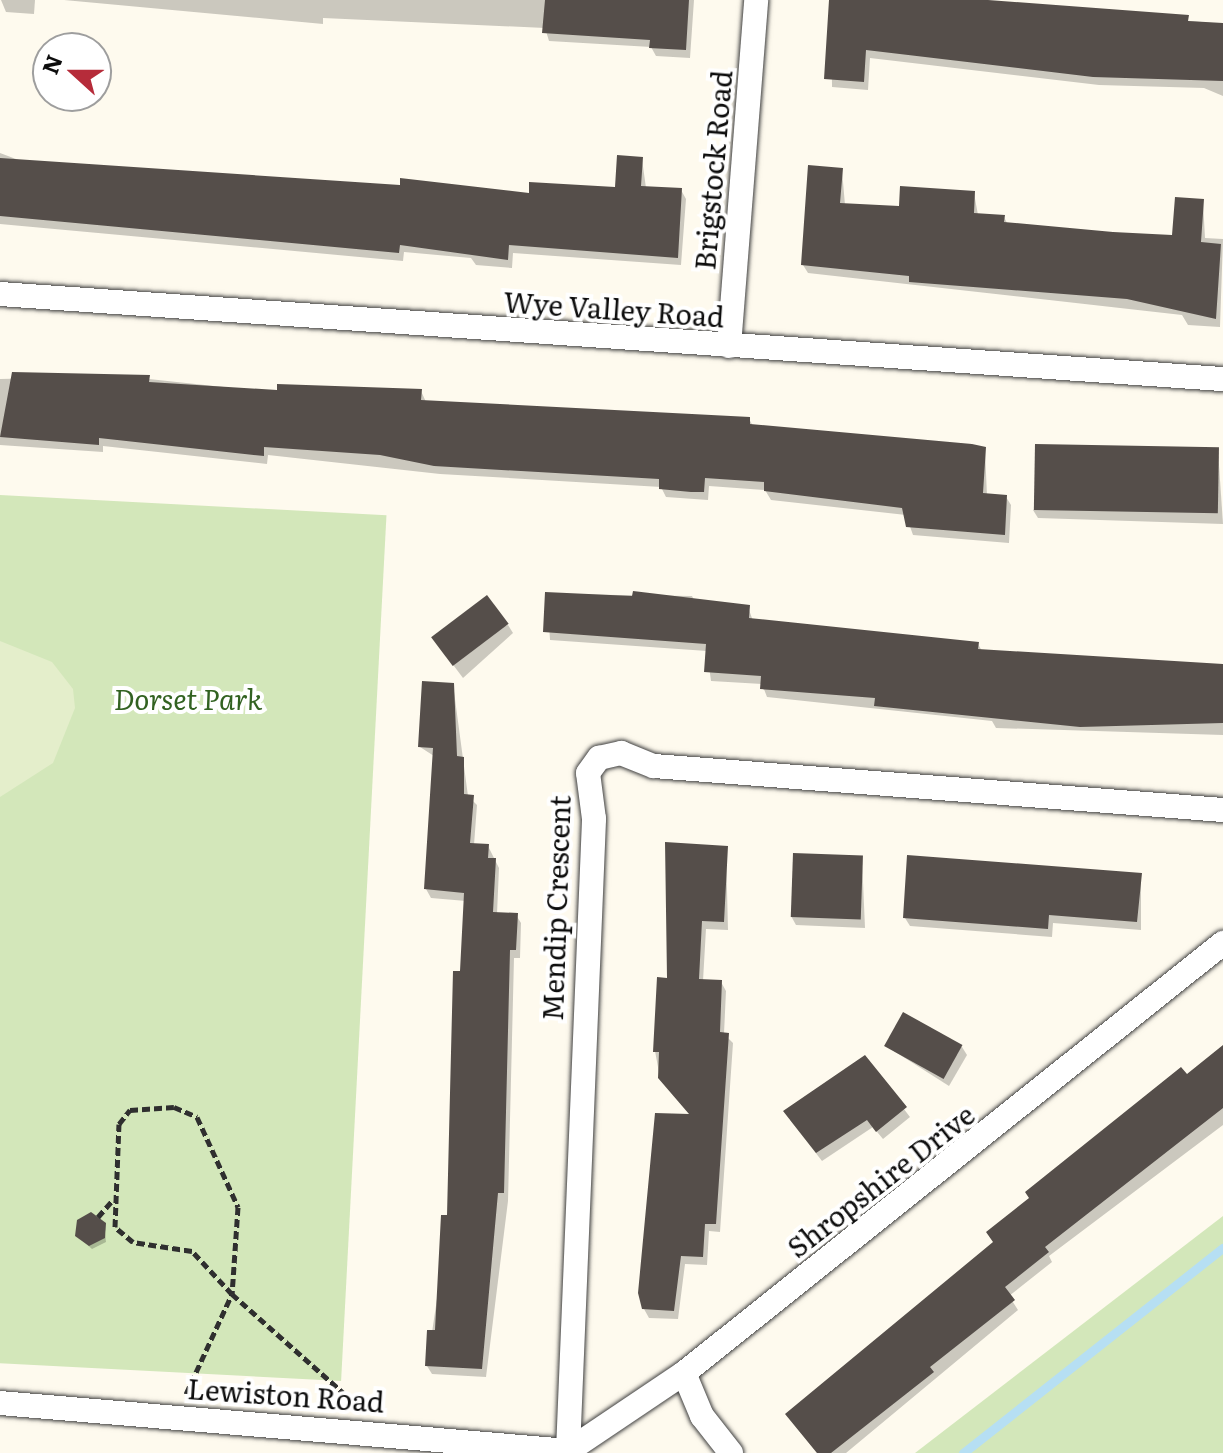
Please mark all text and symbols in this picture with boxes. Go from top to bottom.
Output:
north arrow [32,32,112,112]
text: N [32,49,70,78]
street label: Brigstock Road [687,69,737,271]
street label: Wye Valley Road [503,284,725,332]
park label: Dorset Park [114,681,262,715]
street label: Mendip Crescent [534,795,576,1021]
street label: Shropshire Drive [780,1097,980,1263]
street label: Lewiston Road [186,1370,386,1418]

